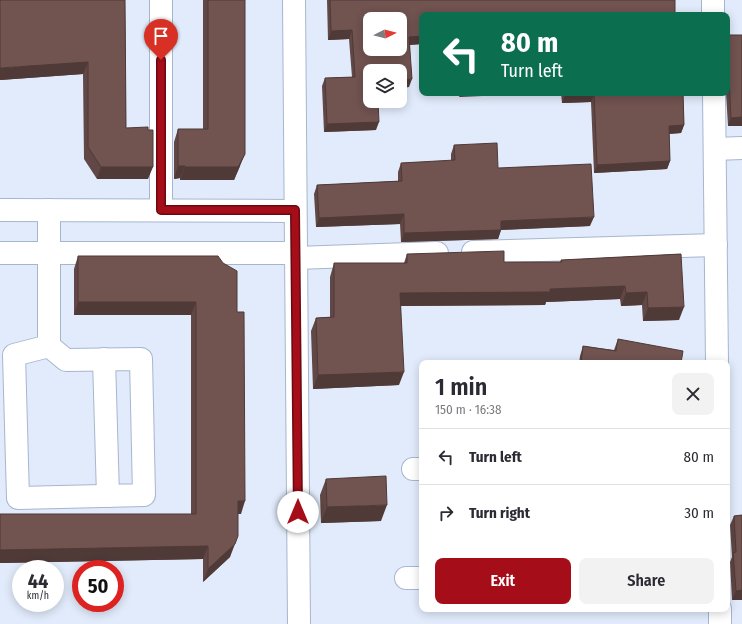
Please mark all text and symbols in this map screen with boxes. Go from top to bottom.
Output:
north arrow [363,12,407,56]
map controls [363,12,407,108]
pin [144,19,178,60]
icon: arrive [150,25,172,47]
text: 80 m [501,26,558,59]
icon: left [435,28,487,80]
text: Turn left [501,60,563,82]
button: layers [363,64,407,108]
text: 1 min [435,373,487,401]
button: close [672,373,714,415]
text: 150 m · 16:38 [435,402,501,417]
icon: left [435,446,457,468]
text: Turn left [469,448,522,466]
text: 80 m [684,448,714,466]
position arrow [277,491,319,533]
icon: right [435,502,457,524]
text: Turn right [469,504,530,522]
text: 30 m [684,504,714,522]
button: Exit [435,558,571,604]
button: Share [579,558,714,604]
speed limit sign: 50 [72,560,124,612]
text: 44 [28,569,48,593]
text: km/h [27,590,49,602]

